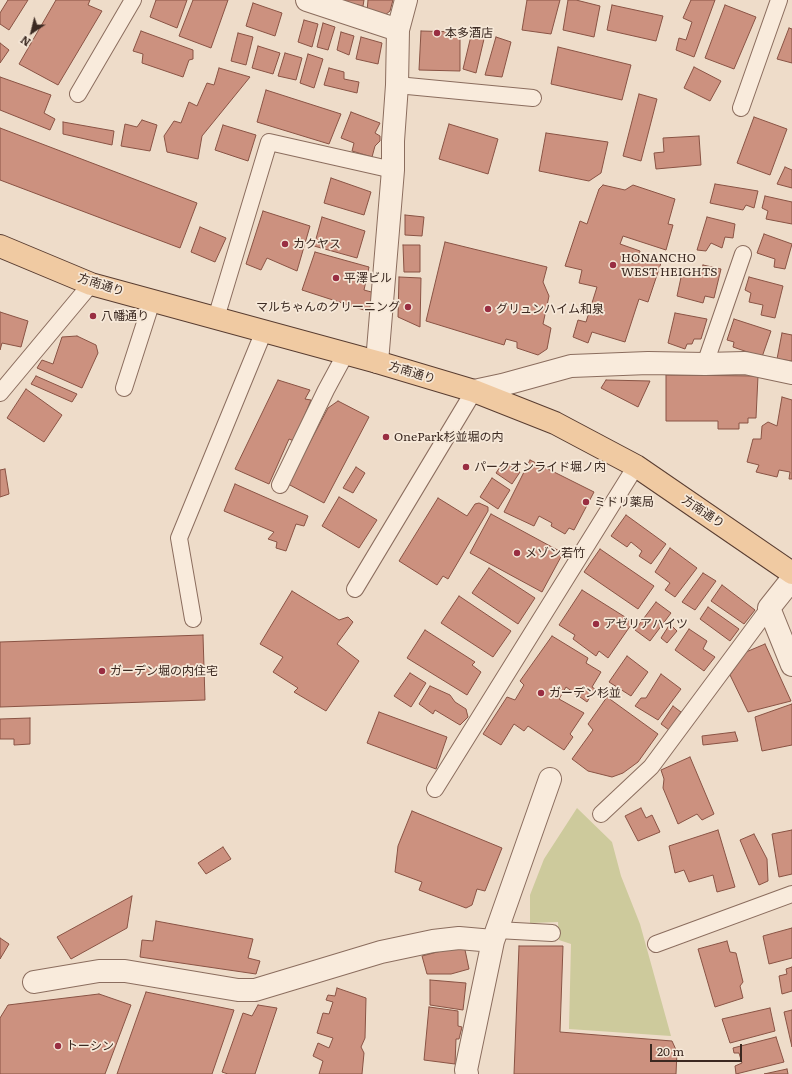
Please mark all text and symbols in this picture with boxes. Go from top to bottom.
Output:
north arrow [12,12,52,52]
place label: 本多酒店 [445,26,493,40]
marker: 本多酒店 [432,28,442,38]
text: N [17,33,33,51]
place label: カクヤス [293,237,341,251]
marker: カクヤス [280,239,290,249]
place label: HONANCHO WEST HEIGHTS [621,251,717,279]
marker: HONANCHO WEST HEIGHTS [608,260,618,270]
street label: 方南通り [76,271,126,299]
place label: 平澤ビル [344,271,392,285]
marker: 平澤ビル [331,273,341,283]
place label: マルちゃんのクリーニング [256,300,400,314]
marker: マルちゃんのクリーニング [403,302,413,312]
place label: グリュンハイム和泉 [496,302,604,316]
marker: グリュンハイム和泉 [483,304,493,314]
place label: 八幡通り [101,309,149,323]
marker: 八幡通り [88,311,98,321]
street label: 方南通り [387,359,437,387]
place label: OnePark杉並堀の内 [394,430,504,444]
marker: OnePark杉並堀の内 [381,432,391,442]
place label: パークオンライド堀ノ内 [474,460,606,474]
marker: パークオンライド堀ノ内 [461,462,471,472]
street label: 方南通り [679,493,727,531]
place label: ミドリ薬局 [594,495,654,509]
marker: ミドリ薬局 [581,497,591,507]
place label: メゾン若竹 [525,546,585,560]
marker: メゾン若竹 [512,548,522,558]
place label: アゼリアハイツ [604,617,688,631]
marker: アゼリアハイツ [591,619,601,629]
place label: ガーデン堀の内住宅 [110,664,218,678]
marker: ガーデン堀の内住宅 [97,666,107,676]
place label: ガーデン杉並 [549,686,621,700]
marker: ガーデン杉並 [536,688,546,698]
scale bar [652,1036,744,1062]
place label: トーシン [66,1039,114,1053]
marker: トーシン [53,1041,63,1051]
text: 20 m [657,1042,684,1060]

